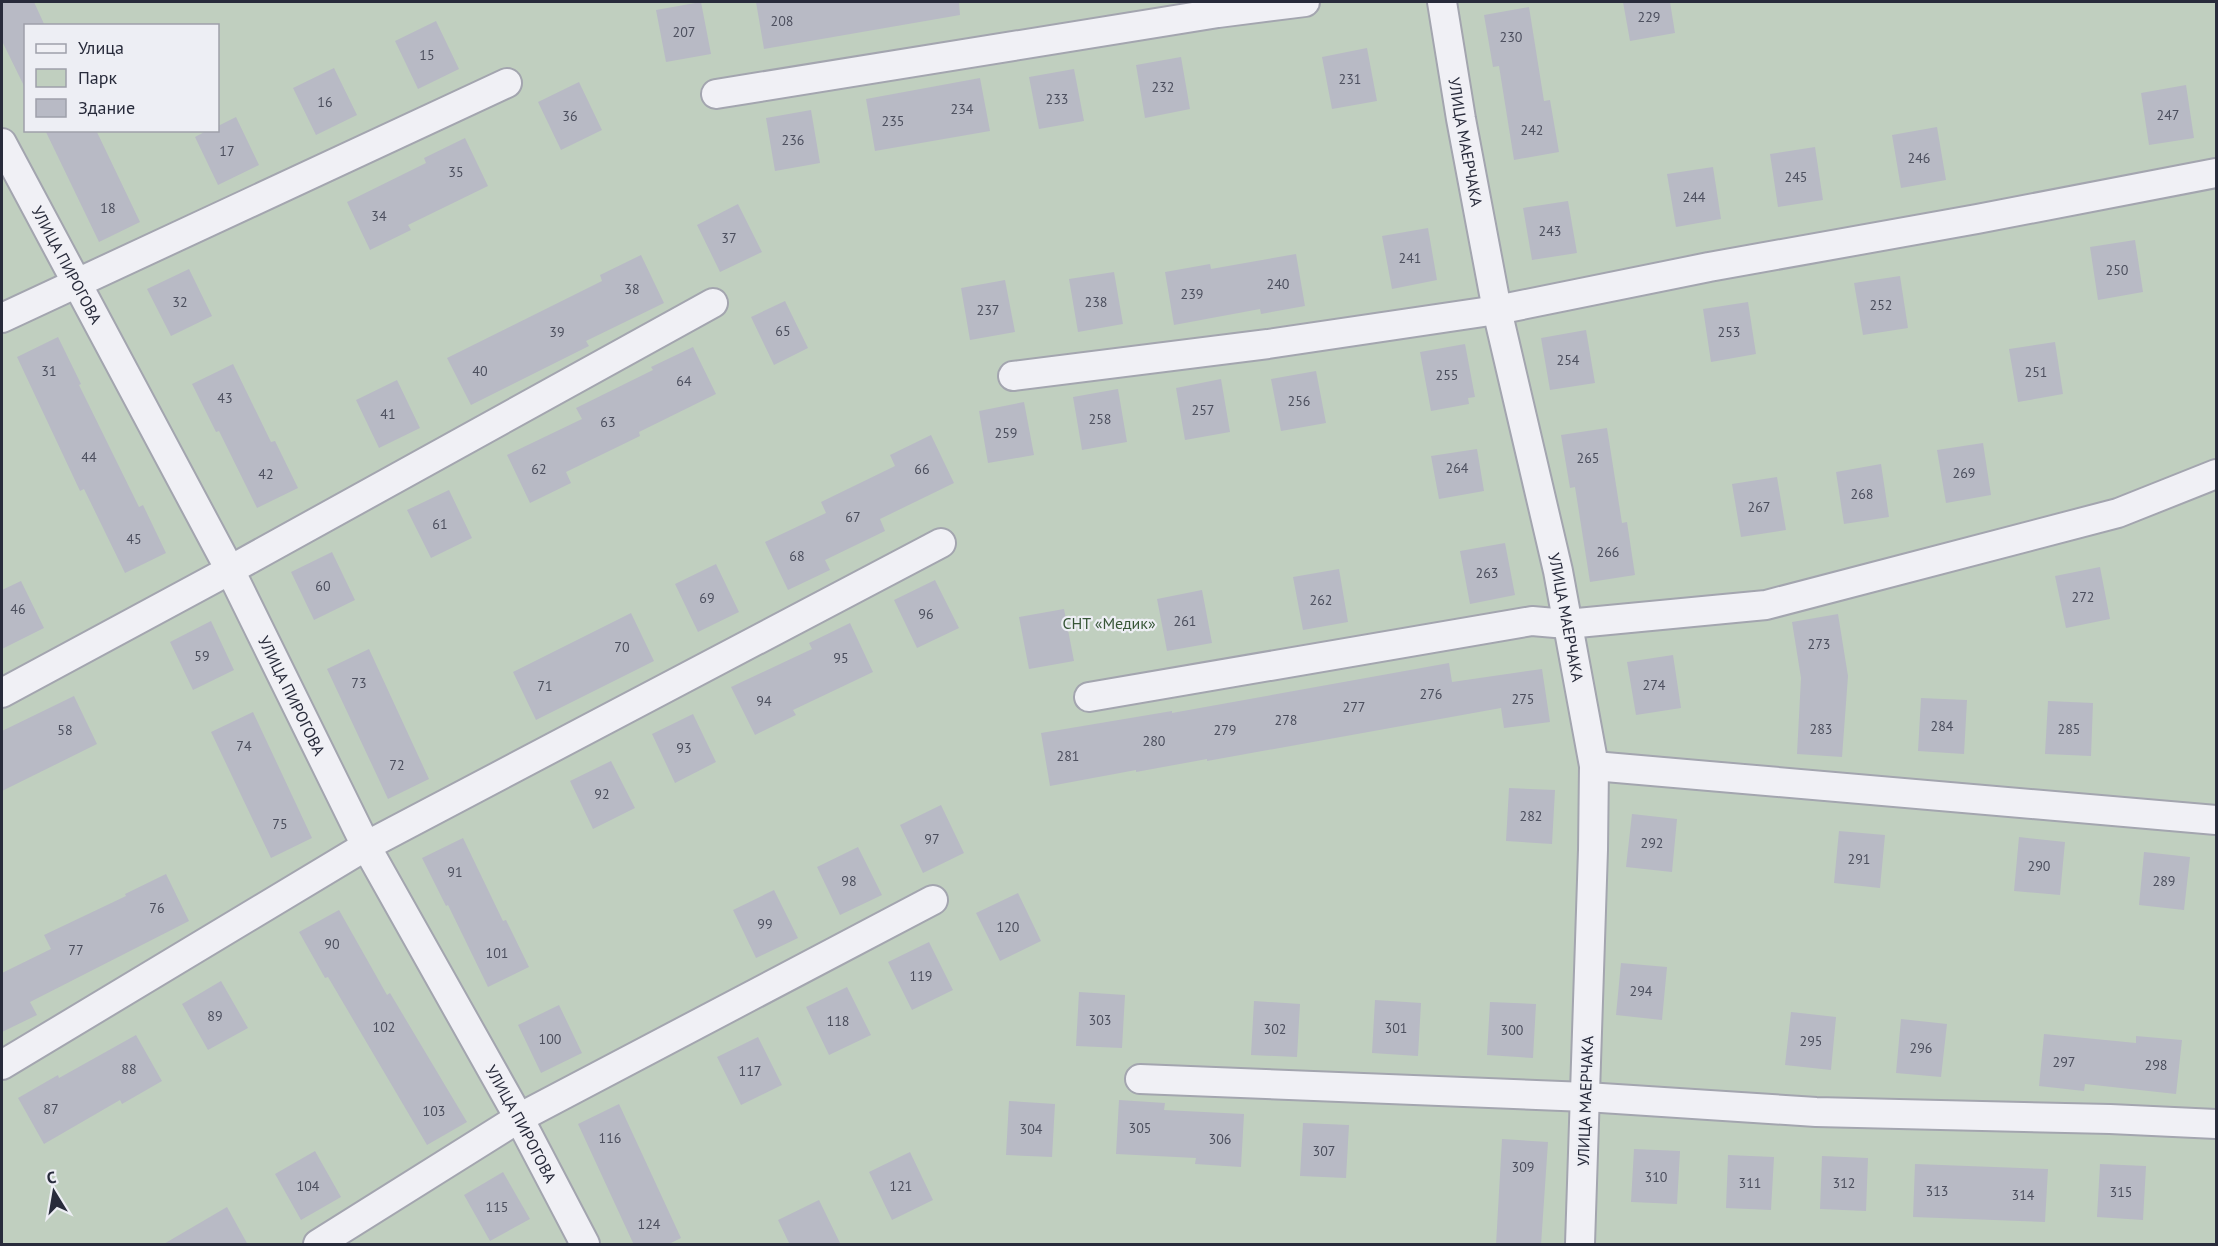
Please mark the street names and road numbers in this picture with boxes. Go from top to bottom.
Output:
street label: УЛИЦА МАЕРЧАКА [1444,76,1487,209]
street label: УЛИЦА ПИРОГОВА [27,202,107,328]
street label: УЛИЦА МАЕРЧАКА [1544,551,1588,684]
street label: УЛИЦА ПИРОГОВА [254,632,330,759]
street label: УЛИЦА МАЕРЧАКА [1573,1035,1597,1167]
street label: УЛИЦА ПИРОГОВА [481,1061,561,1187]

